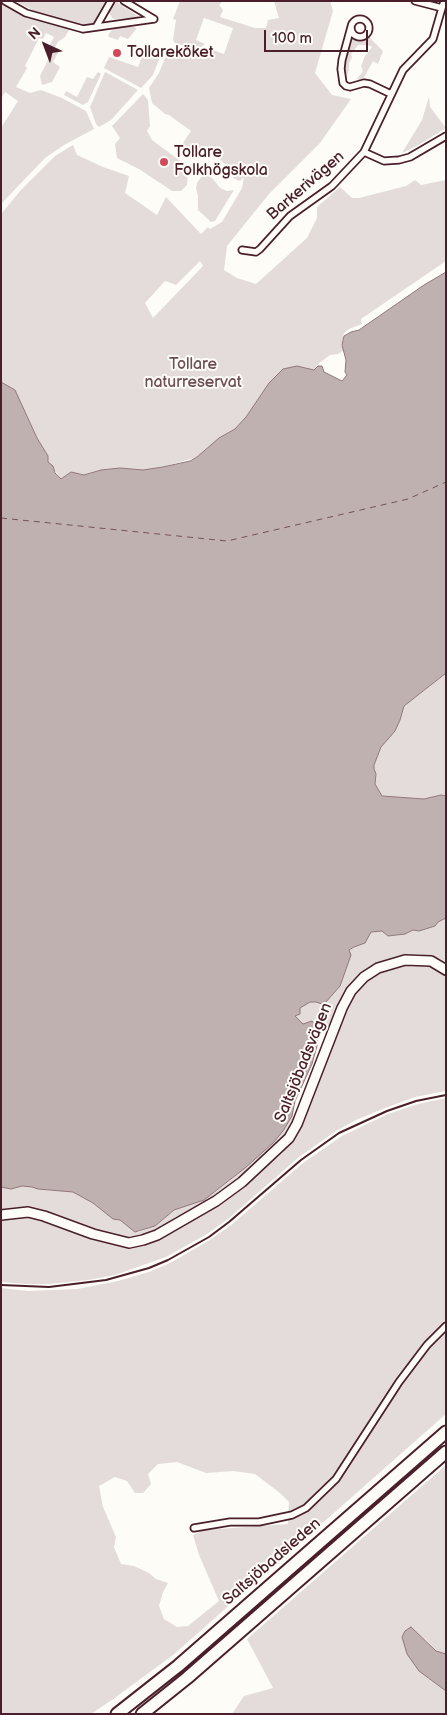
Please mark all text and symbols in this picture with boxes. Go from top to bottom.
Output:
north arrow [20,20,70,70]
scale bar [267,20,371,52]
text: N [25,24,44,43]
text: 100 m [272,29,312,48]
place label: Tollareköket [127,43,214,63]
marker: Tollareköket [111,47,123,59]
place label: Tollare Folkhögskola [174,143,268,181]
street label: Barkerivägen [263,147,349,225]
marker: Tollare Folkhögskola [158,156,170,168]
park label: Tollare naturreservat [144,355,242,393]
street label: Saltsjöbadsvägen [271,1000,337,1126]
street label: Saltsjöbadsleden [219,1514,325,1610]

